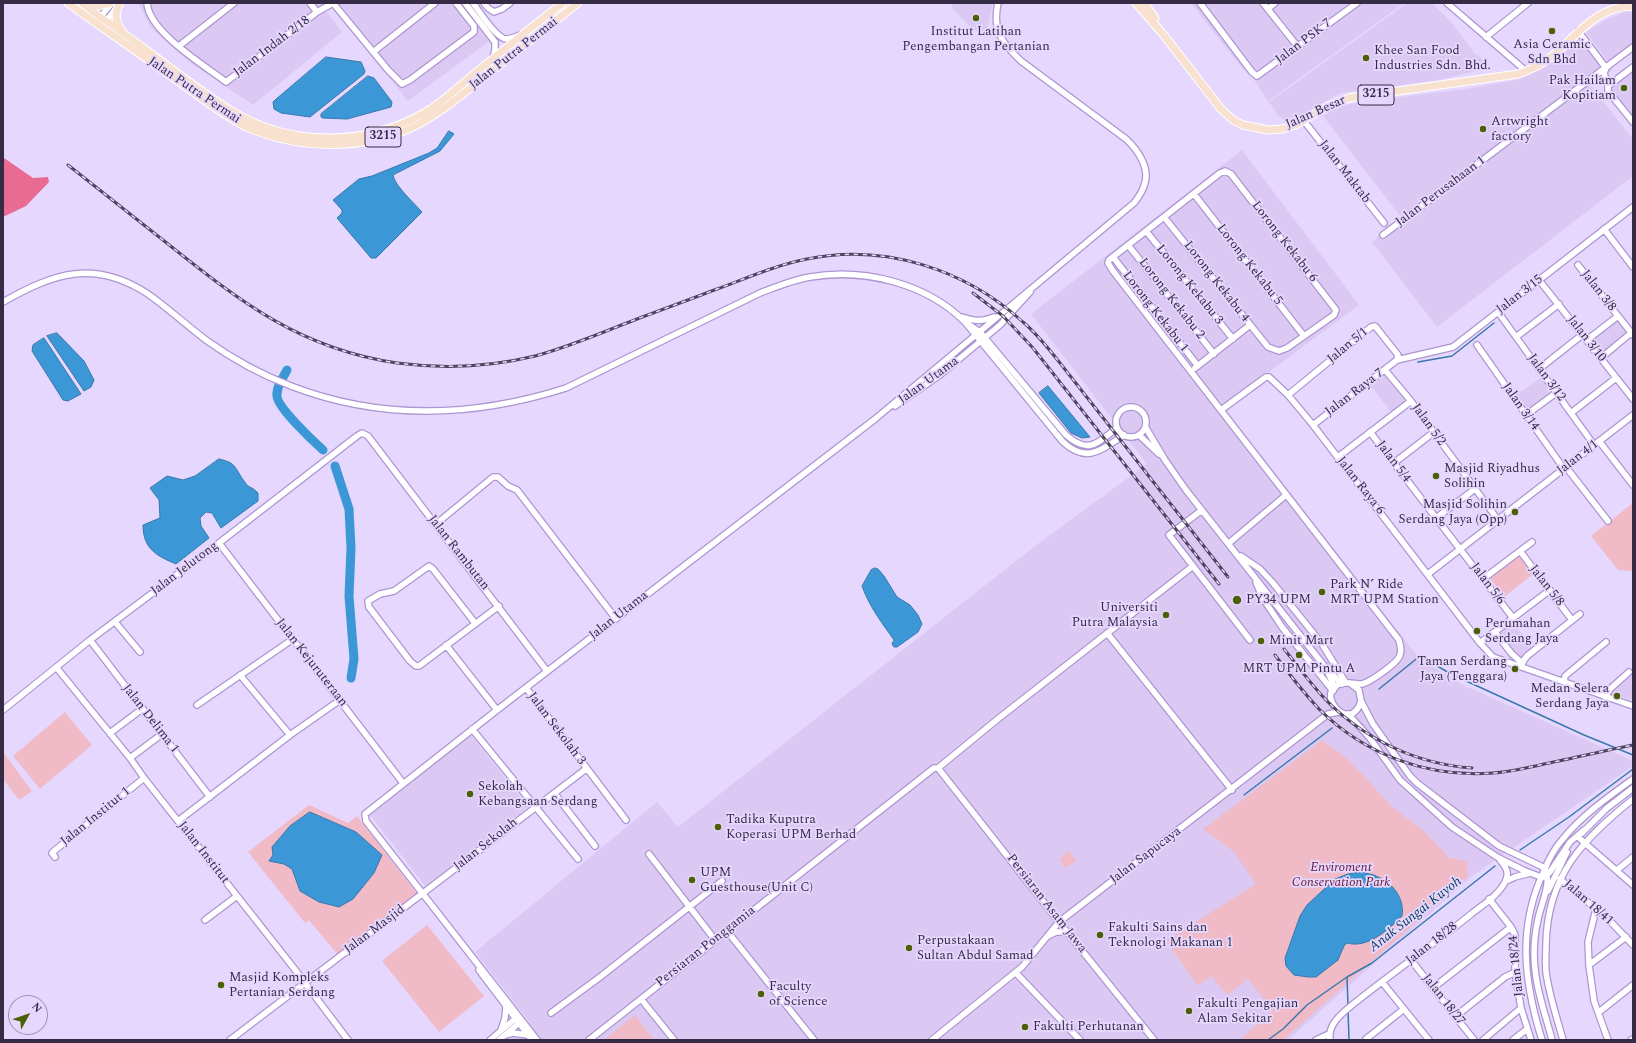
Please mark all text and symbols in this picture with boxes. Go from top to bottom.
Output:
street label: Jalan Indah 2/18 [231,13,313,81]
marker: Institut Latihan Pengembangan Pertanian [971,13,981,23]
street label: Jalan Putra Permai [467,15,561,93]
street label: Jalan PSK 7 [1273,16,1335,68]
place label: Institut Latihan Pengembangan Pertanian [902,24,1050,55]
marker: Asia Ceramic Sdn Bhd [1547,26,1557,36]
place label: Asia Ceramic Sdn Bhd [1513,37,1591,68]
place label: Khee San Food Industries Sdn. Bhd. [1374,43,1491,74]
marker: Khee San Food Industries Sdn. Bhd. [1361,53,1371,63]
street label: Jalan Putra Permai [145,54,243,128]
place label: Pak Hailam Kopitiam [1549,73,1616,104]
marker: Pak Hailam Kopitiam [1619,83,1629,93]
road number: 3215 [1358,85,1394,105]
street label: Jalan Besar [1284,93,1348,133]
place label: Artwright factory [1491,114,1549,145]
marker: Artwright factory [1478,124,1488,134]
road number: 3215 [365,127,401,147]
street label: Jalan Maktab [1314,137,1374,207]
street label: Jalan Perusahaan 1 [1393,153,1489,231]
street label: Lorong Kekabu 6 [1248,198,1320,286]
street label: Lorong Kekabu 5 [1213,221,1285,309]
street label: Lorong Kekabu 4 [1180,238,1252,326]
street label: Lorong Kekabu 3 [1152,242,1226,328]
street label: Lorong Kekabu 2 [1135,255,1207,343]
street label: Jalan 3/8 [1577,267,1619,315]
street label: Lorong Kekabu 1 [1119,268,1191,356]
street label: Jalan 3/15 [1494,272,1546,318]
street label: Jalan 3/10 [1563,313,1609,365]
street label: Jalan 5/1 [1325,325,1371,367]
street label: Jalan 3/12 [1524,351,1568,405]
street label: Jalan Utama [896,354,962,408]
street label: Jalan Raya 7 [1323,366,1387,420]
street label: Jalan 3/14 [1498,380,1542,434]
street label: Jalan 5/2 [1408,401,1448,449]
street label: Jalan 4/1 [1554,437,1602,479]
street label: Jalan 5/4 [1372,438,1414,486]
street label: Jalan Raya 6 [1333,454,1387,518]
place label: Masjid Riyadhus Solihin [1444,461,1540,492]
marker: Masjid Riyadhus Solihin [1431,471,1441,481]
place label: Masjid Solihin Serdang Jaya (Opp) [1399,497,1507,528]
marker: Masjid Solihin Serdang Jaya (Opp) [1510,507,1520,517]
street label: Jalan Rambutan [424,512,492,594]
street label: Jalan Jelutong [148,539,222,599]
street label: Jalan 5/6 [1466,560,1508,608]
street label: Jalan 5/8 [1525,562,1567,610]
place label: Park N’ Ride MRT UPM Station [1330,577,1439,608]
marker: Park N’ Ride MRT UPM Station [1317,587,1327,597]
street label: Jalan Utama [586,588,652,644]
place label: PY34 UPM [1246,592,1311,608]
marker: PY34 UPM [1231,594,1243,606]
place label: Universiti Putra Malaysia [1072,600,1158,631]
marker: Universiti Putra Malaysia [1161,610,1171,620]
street label: Jalan Kejuruteraan [272,616,350,710]
place label: Perumahan Serdang Jaya [1485,616,1559,647]
marker: Perumahan Serdang Jaya [1472,626,1482,636]
place label: Minit Mart [1269,633,1334,649]
marker: Minit Mart [1256,636,1266,646]
marker: MRT UPM Pintu A [1294,650,1304,660]
place label: Taman Serdang Jaya (Tenggara) [1417,654,1507,685]
place label: MRT UPM Pintu A [1243,661,1355,677]
marker: Taman Serdang Jaya (Tenggara) [1510,664,1520,674]
street label: Jalan Delima 1 [118,681,182,757]
place label: Medan Selera Serdang Jaya [1531,681,1609,712]
street label: Jalan Sekolah 3 [524,690,588,768]
marker: Medan Selera Serdang Jaya [1612,691,1622,701]
place label: Sekolah Kebangsaan Serdang [478,779,598,810]
street label: Jalan Institut 1 [58,784,134,850]
marker: Sekolah Kebangsaan Serdang [465,789,475,799]
place label: Tadika Kuputra Koperasi UPM Berhad [726,812,856,843]
street label: Jalan Sekolah [451,815,521,875]
street label: Jalan Institut [174,819,232,887]
marker: Tadika Kuputra Koperasi UPM Berhad [713,822,723,832]
street label: Jalan Sapucaya [1107,824,1185,888]
street label: Persiaran Asam Jawa [1003,851,1089,957]
park label: Enviroment Conservation Park [1292,860,1390,891]
place label: UPM Guesthouse(Unit C) [700,865,813,896]
water label: Anak Sungai Kuyoh [1366,874,1466,956]
marker: UPM Guesthouse(Unit C) [687,875,697,885]
street label: Jalan 18/41 [1560,877,1616,929]
street label: Jalan Masjid [342,902,408,958]
street label: Persiaran Ponggamia [653,903,759,991]
street label: Jalan 18/28 [1403,919,1461,969]
place label: Fakulti Sains dan Teknologi Makanan 1 [1108,920,1233,951]
marker: Fakulti Sains dan Teknologi Makanan 1 [1095,930,1105,940]
place label: Perpustakaan Sultan Abdul Samad [917,933,1034,964]
street label: Jalan 18/24 [1506,935,1528,997]
marker: Perpustakaan Sultan Abdul Samad [904,943,914,953]
place label: Masjid Kompleks Pertanian Serdang [229,970,335,1001]
street label: Jalan 18/27 [1418,971,1468,1029]
place label: Faculty of Science [769,979,828,1010]
marker: Masjid Kompleks Pertanian Serdang [216,980,226,990]
marker: Faculty of Science [756,989,766,999]
north arrow [8,995,48,1035]
place label: Fakulti Pengajian Alam Sekitar [1197,996,1298,1027]
text: N [27,999,46,1017]
marker: Fakulti Pengajian Alam Sekitar [1184,1006,1194,1016]
place label: Fakulti Perhutanan [1033,1019,1144,1035]
marker: Fakulti Perhutanan [1020,1022,1030,1032]

